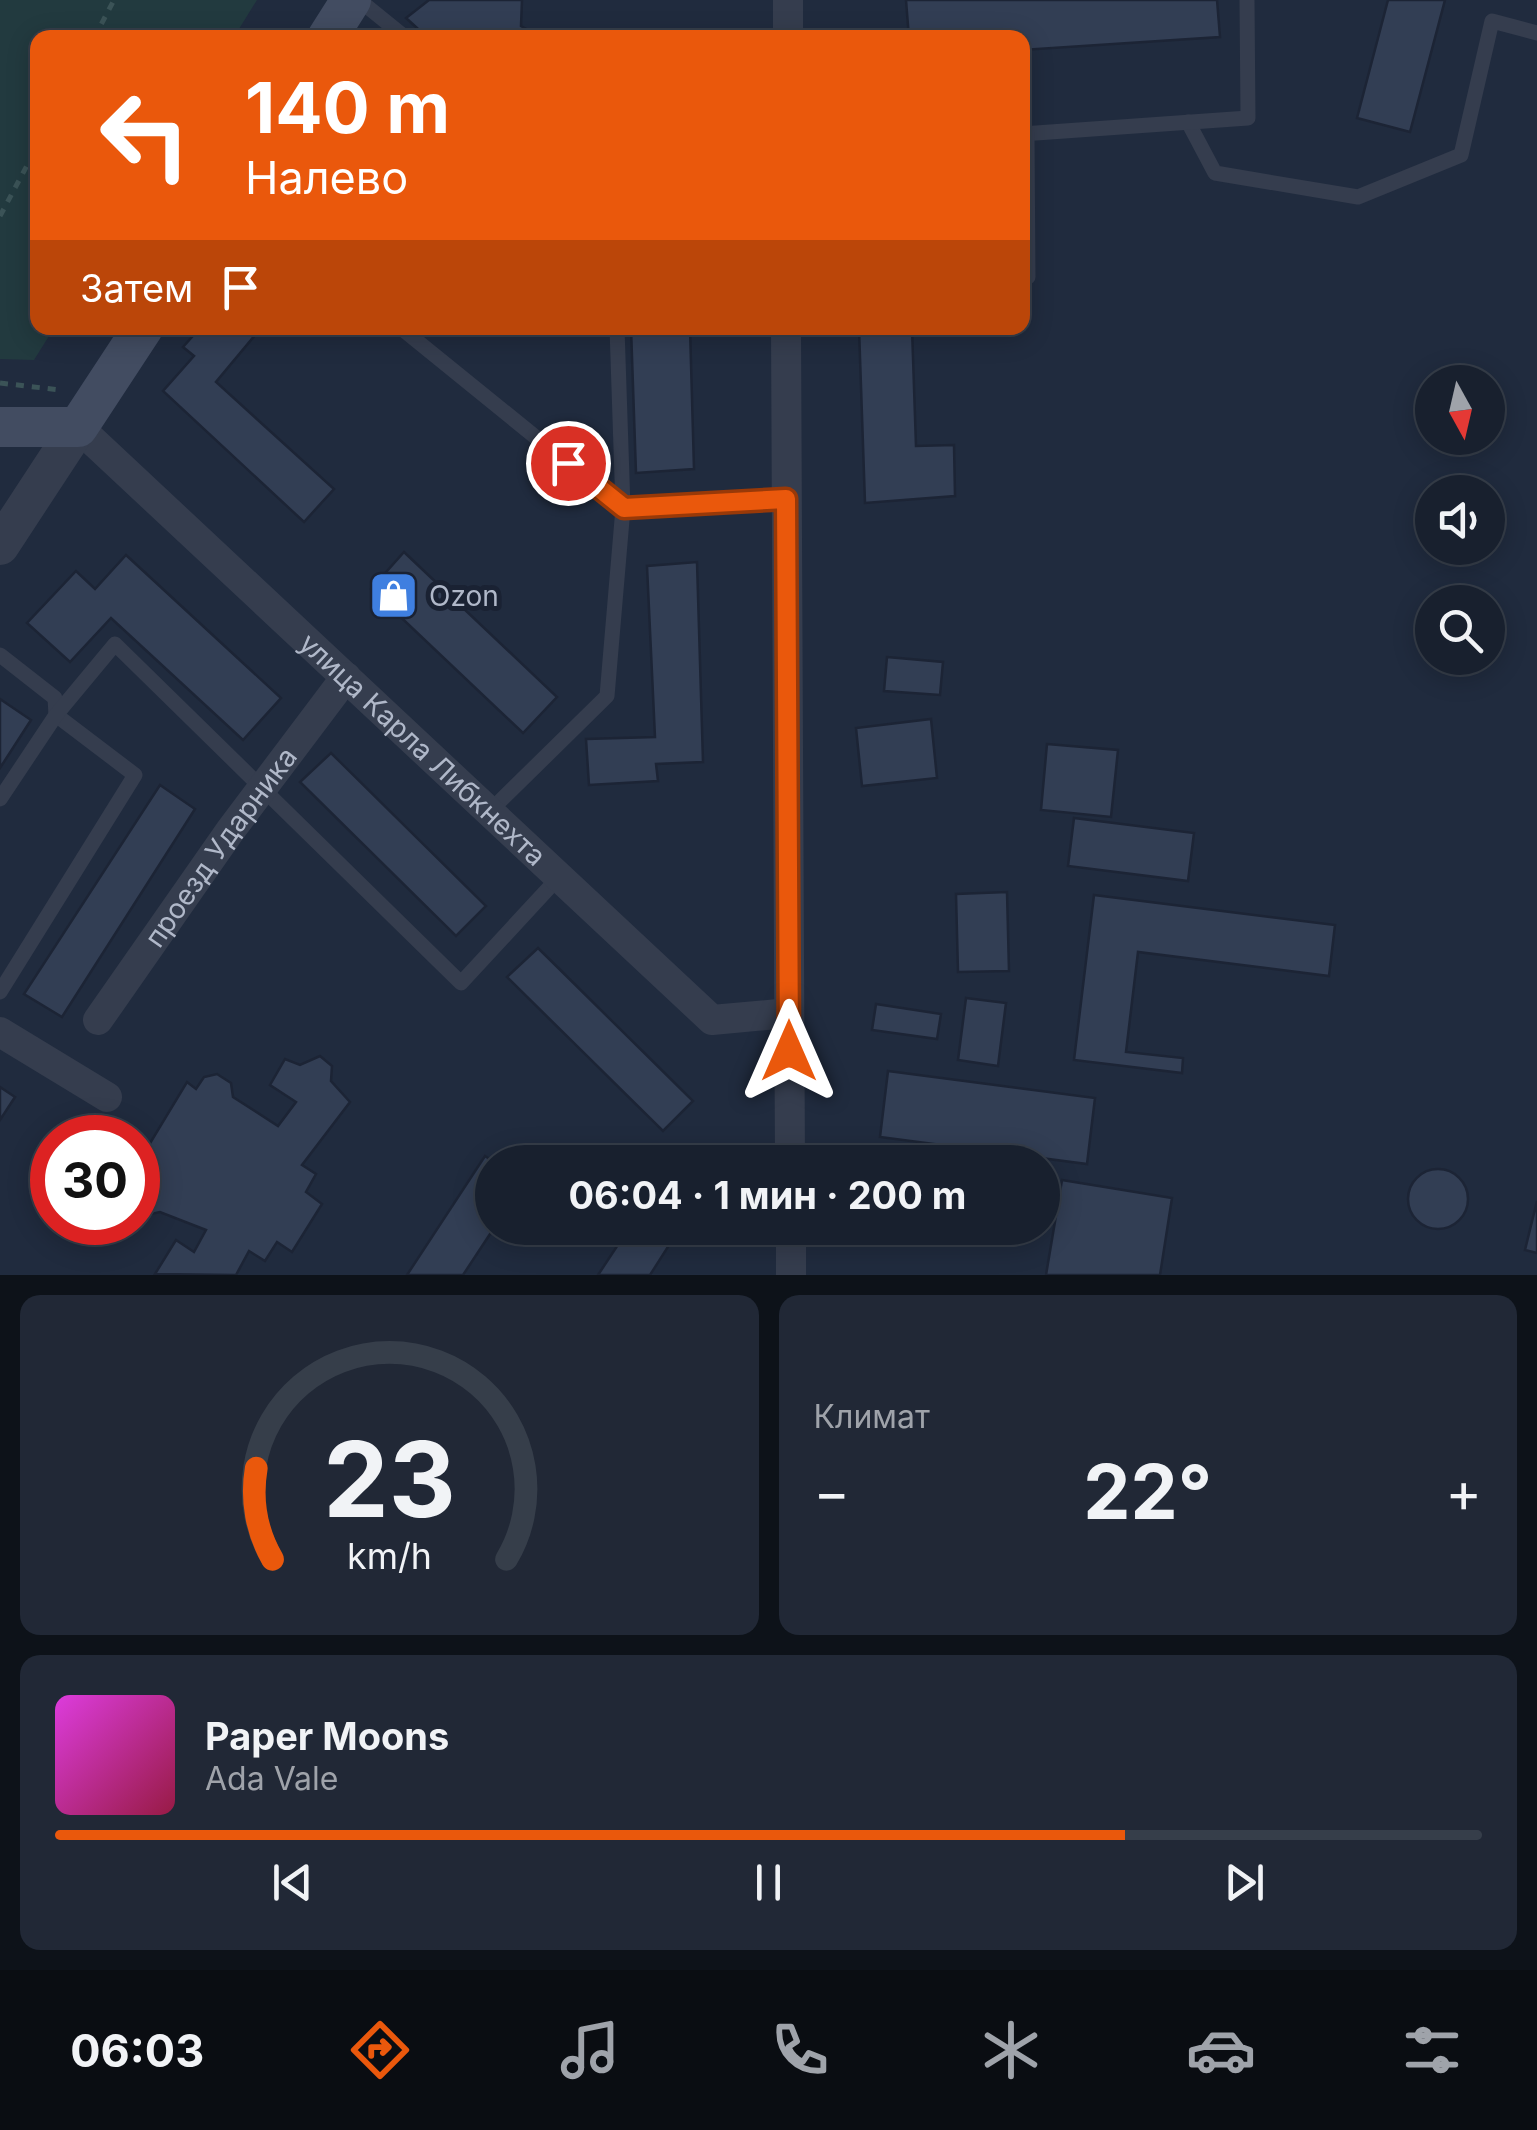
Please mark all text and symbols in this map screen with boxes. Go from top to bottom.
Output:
text: 140 m [245,65,450,150]
icon: left [80,70,210,200]
text: Налево [245,150,408,205]
icon: arrive [213,260,268,315]
text: Затем [80,265,193,311]
north arrow [1415,365,1505,455]
map controls [1415,365,1505,675]
pin [526,421,611,506]
icon: arrive [541,436,596,491]
button: sound [1415,475,1505,565]
shop icon: Ozon [368,570,420,622]
place label: Ozon [429,579,499,613]
button: search [1415,585,1505,675]
street label: улица Карла Либкнехта [292,626,553,873]
street label: проезд Ударника [137,740,304,954]
position arrow [737,999,841,1103]
speed limit sign: 30 [30,1115,160,1245]
text: 06:04 · 1 мин · 200 m [568,1172,967,1218]
text: Климат [814,1397,930,1436]
text: 23 [323,1416,456,1542]
text: 22° [1083,1446,1212,1537]
text: − [814,1459,850,1525]
text: + [1446,1459,1482,1525]
text: km/h [347,1534,432,1578]
text: Paper Moons [205,1713,449,1759]
text: Ada Vale [205,1759,338,1798]
icon: previous [265,1855,320,1910]
icon: pause [741,1855,796,1910]
icon: next [1217,1855,1272,1910]
icon: directions [345,2015,415,2085]
icon: music [555,2015,625,2085]
icon: phone [765,2015,835,2085]
icon: climate [976,2015,1046,2085]
icon: car [1186,2015,1256,2085]
icon: filters [1397,2015,1467,2085]
text: 06:03 [70,2023,204,2078]

